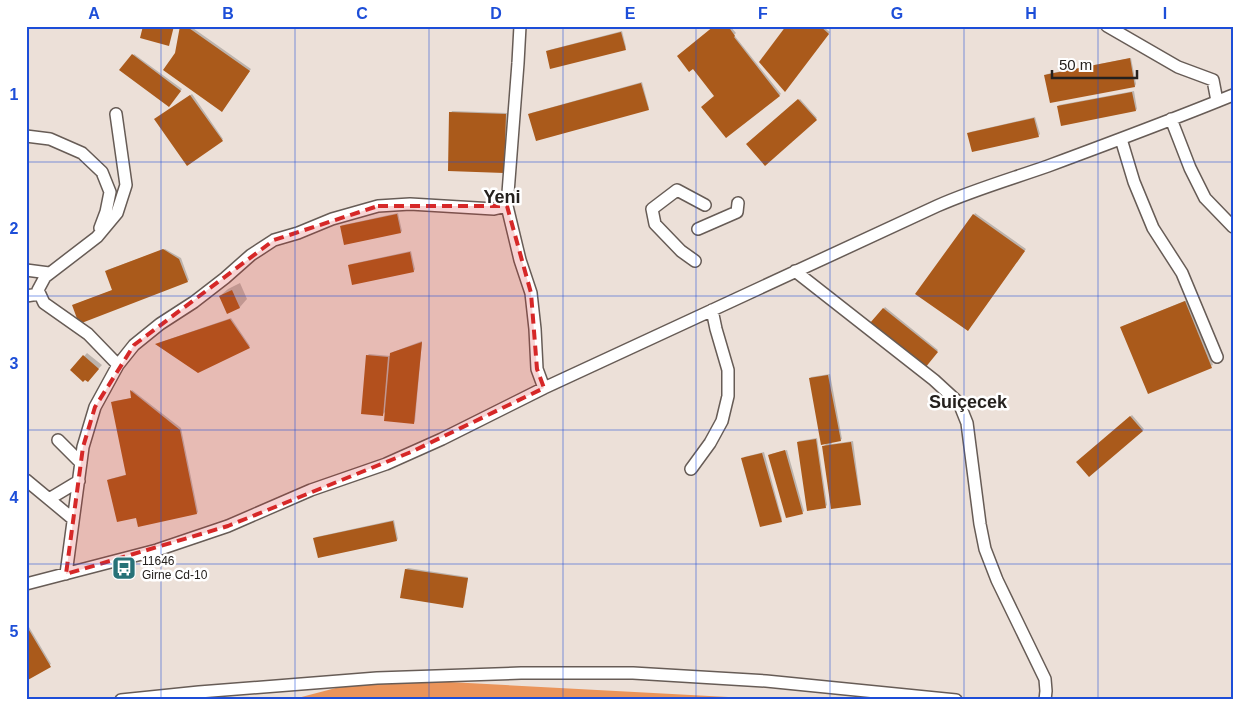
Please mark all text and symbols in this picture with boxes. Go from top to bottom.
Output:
text: A [88,5,100,22]
text: B [222,5,234,22]
text: C [356,5,368,22]
text: D [490,5,502,22]
text: E [625,5,636,22]
text: F [758,5,768,22]
text: G [891,5,903,22]
text: H [1025,5,1037,22]
text: I [1163,5,1167,22]
scale bar [1052,48,1136,80]
text: 50 m [1059,56,1092,73]
text: 1 [10,86,19,103]
district label: Yeni [483,187,521,207]
text: 2 [10,220,19,237]
text: 3 [10,355,19,372]
district label: Suiçecek [929,392,1008,412]
text: 4 [10,489,19,506]
place label: 11646 Girne Cd-10 [142,554,208,582]
bus stop icon: 11646 Girne Cd-10 [111,555,137,581]
text: 5 [10,623,19,640]

